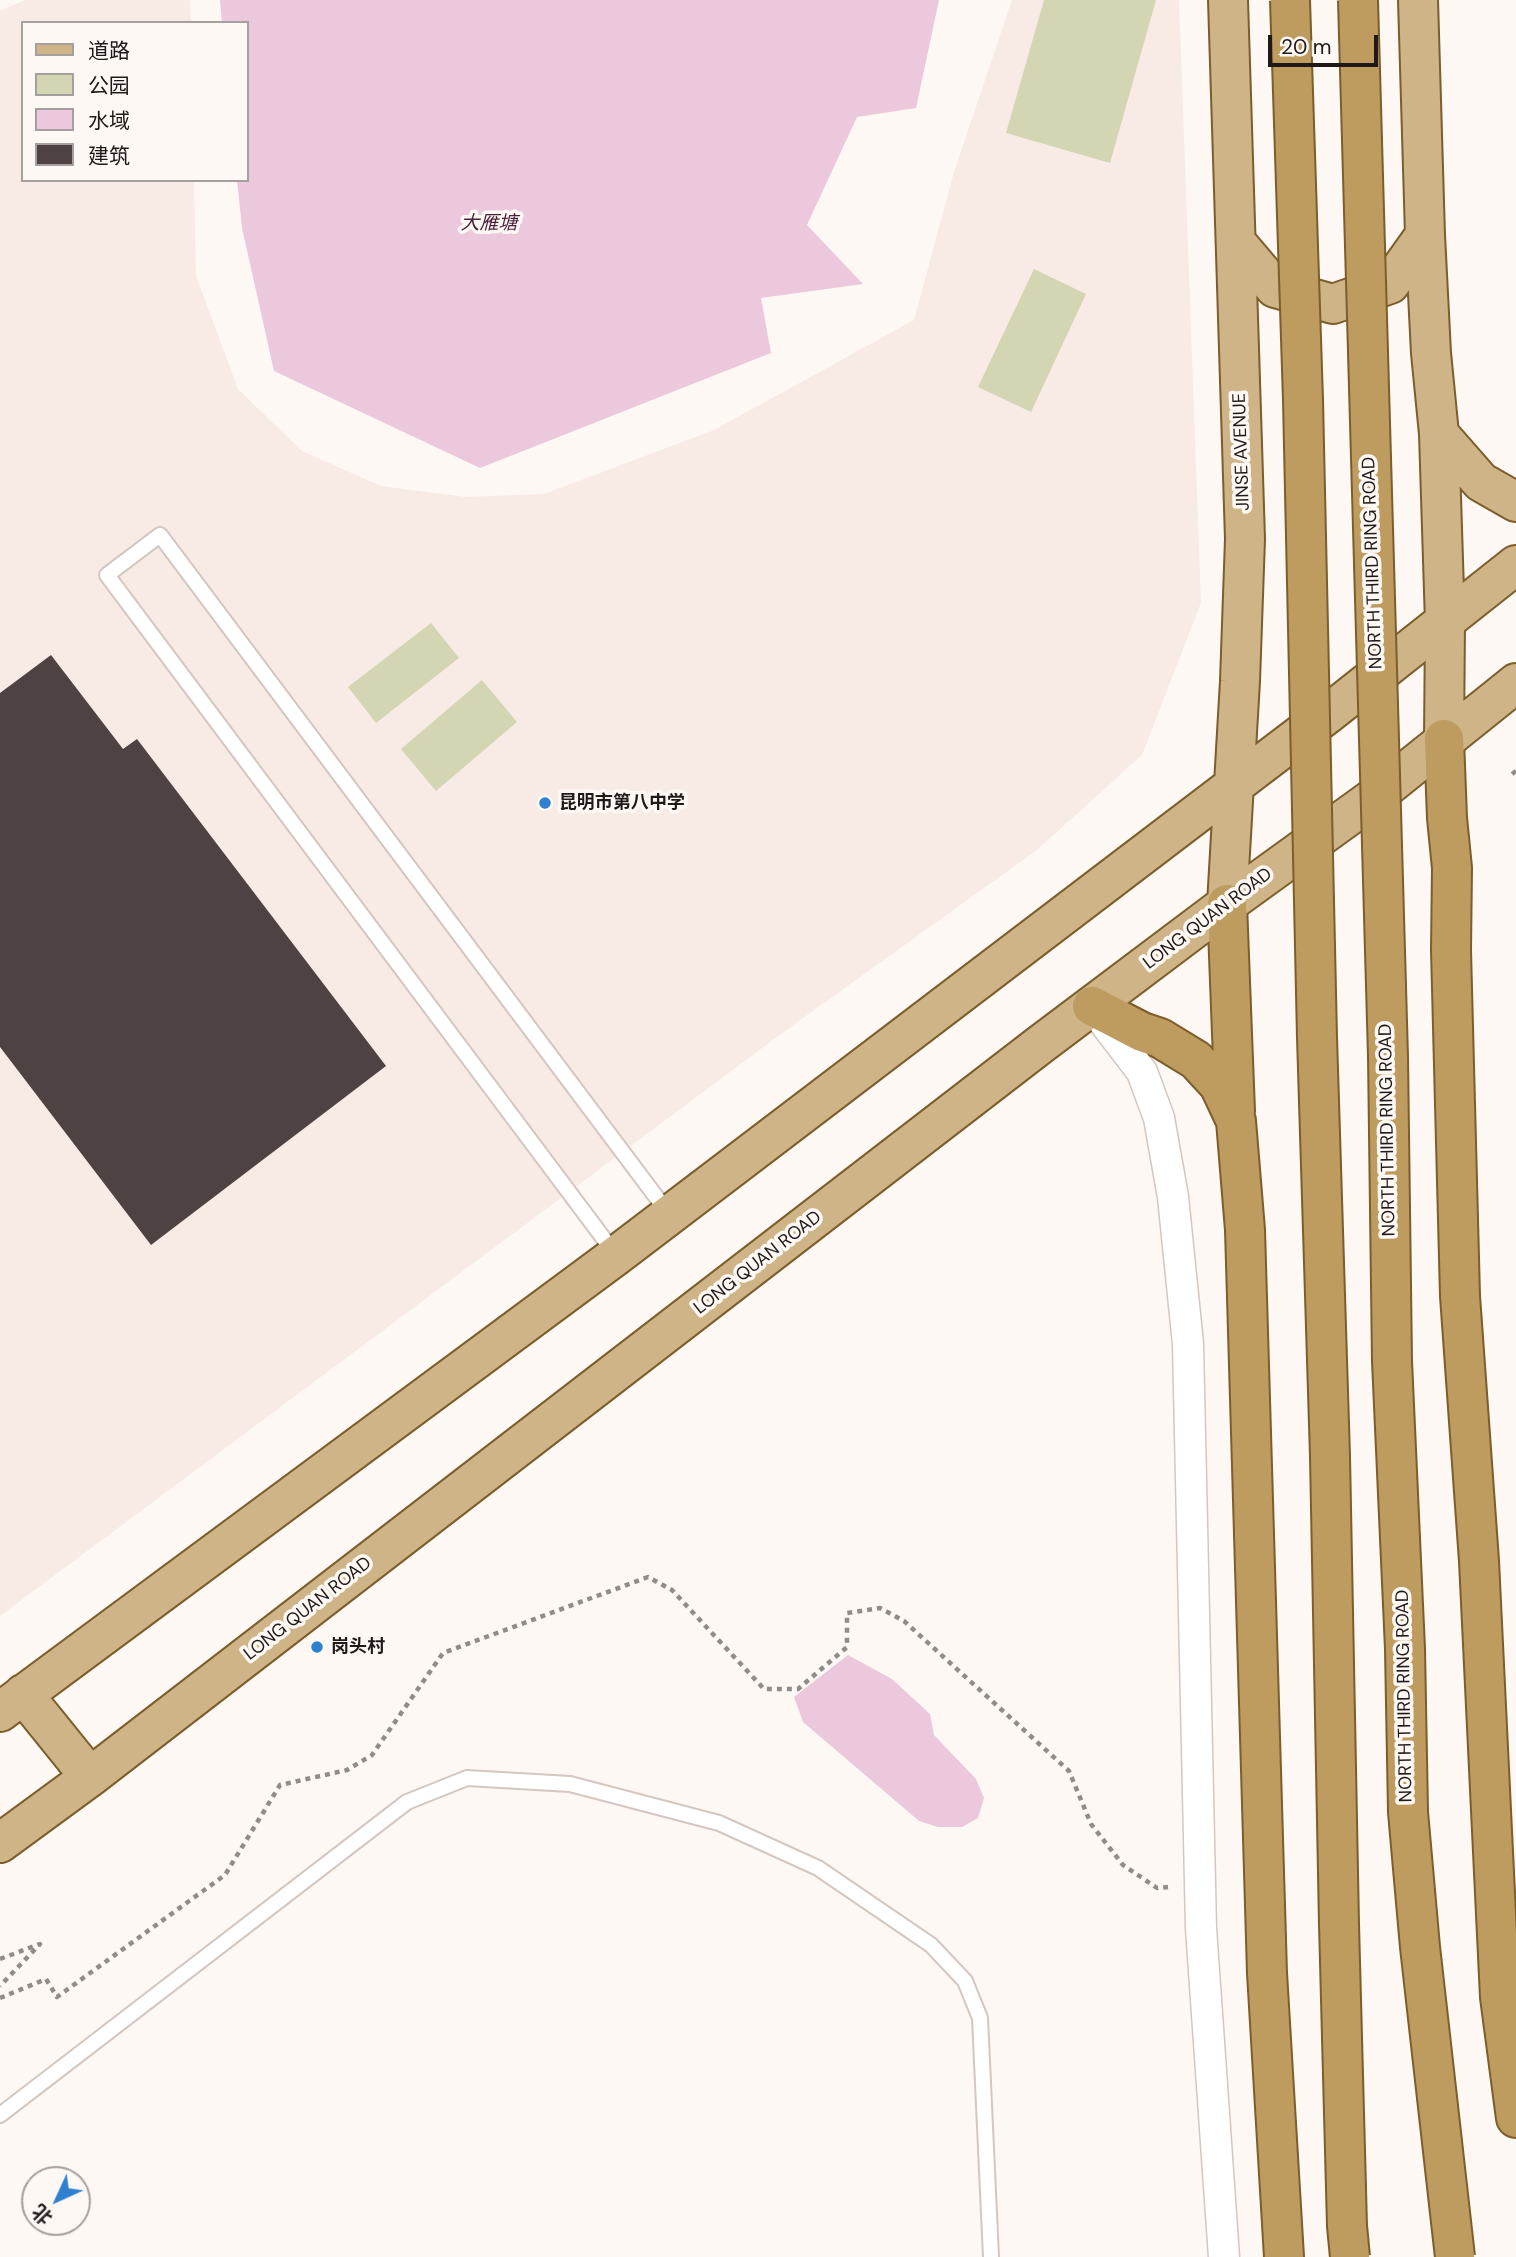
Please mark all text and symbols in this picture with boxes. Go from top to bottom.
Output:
legend [21,21,248,182]
scale bar [1271,21,1381,65]
text: 20 m [1281,33,1332,61]
text: 道路 [88,37,130,65]
text: 公园 [88,72,130,100]
text: 水域 [88,107,130,135]
text: 建筑 [88,142,130,170]
water label: 大雁塘 [461,213,517,235]
street label: JINSE AVENUE [1229,393,1255,511]
street label: NORTH THIRD RING ROAD [1358,456,1388,670]
place label: 昆明市第八中学 [559,792,685,814]
marker: 昆明市第八中学 [537,795,553,811]
street label: LONG QUAN ROAD [1139,864,1277,974]
street label: NORTH THIRD RING ROAD [1375,1024,1401,1236]
street label: LONG QUAN ROAD [690,1207,826,1319]
street label: LONG QUAN ROAD [240,1553,376,1665]
street label: NORTH THIRD RING ROAD [1392,1590,1418,1802]
place label: 岗头村 [331,1636,385,1658]
marker: 岗头村 [309,1639,325,1655]
north arrow [21,2166,91,2236]
text: 北 [27,2199,58,2230]

